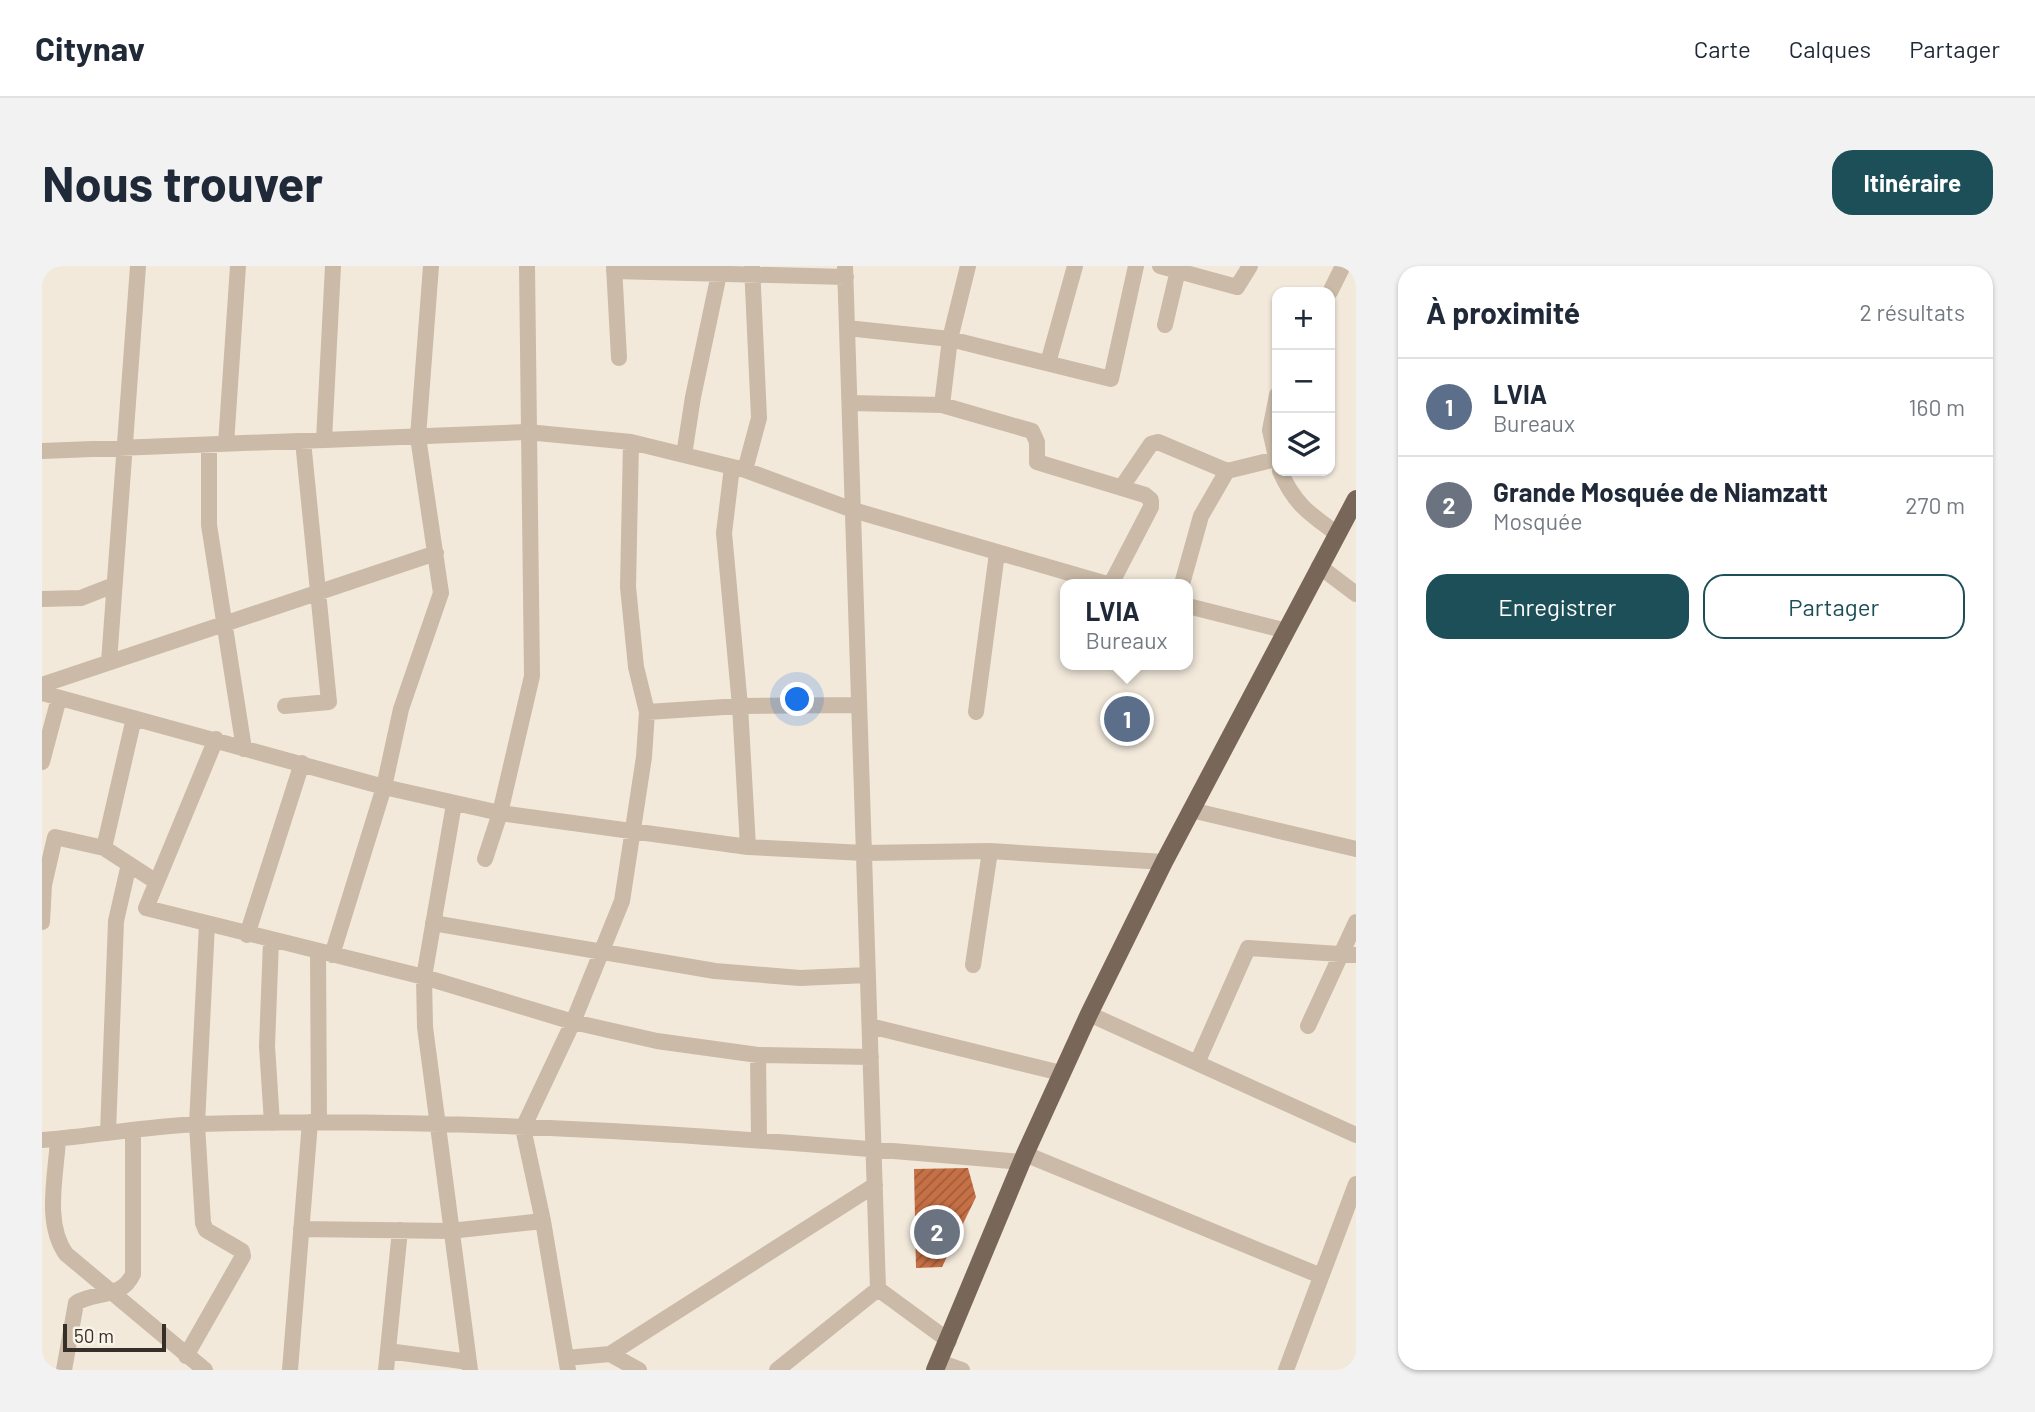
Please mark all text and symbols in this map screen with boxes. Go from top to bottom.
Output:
text: Citynav [35,28,145,68]
text: Carte [1694,34,1751,63]
text: Calques [1789,34,1871,63]
text: Partager [1909,34,2000,63]
button: Itinéraire [1832,150,1993,215]
text: Nous trouver [42,153,323,212]
map controls [1272,287,1335,476]
button: + [1272,287,1335,350]
text: À proximité [1426,294,1580,330]
text: 2 résultats [1860,298,1965,326]
button: − [1272,350,1335,413]
text: LVIA [1493,378,1547,409]
text: 1 [1445,393,1453,421]
text: 160 m [1908,393,1965,421]
text: Bureaux [1493,409,1575,437]
button: layers [1272,413,1335,476]
text: Grande Mosquée de Niamzatt [1493,476,1828,507]
text: 2 [1443,491,1455,519]
text: 270 m [1905,491,1965,519]
text: Mosquée [1493,507,1583,535]
button: Enregistrer [1426,574,1689,639]
button: Partager [1703,574,1965,639]
popup [1060,579,1193,670]
text: LVIA [1086,595,1140,626]
text: Bureaux [1086,626,1167,654]
your location [780,682,814,716]
pin: 1 [1104,693,1150,745]
pin: 2 [914,1206,960,1258]
scale bar [63,1321,166,1353]
text: 50 m [74,1324,114,1347]

